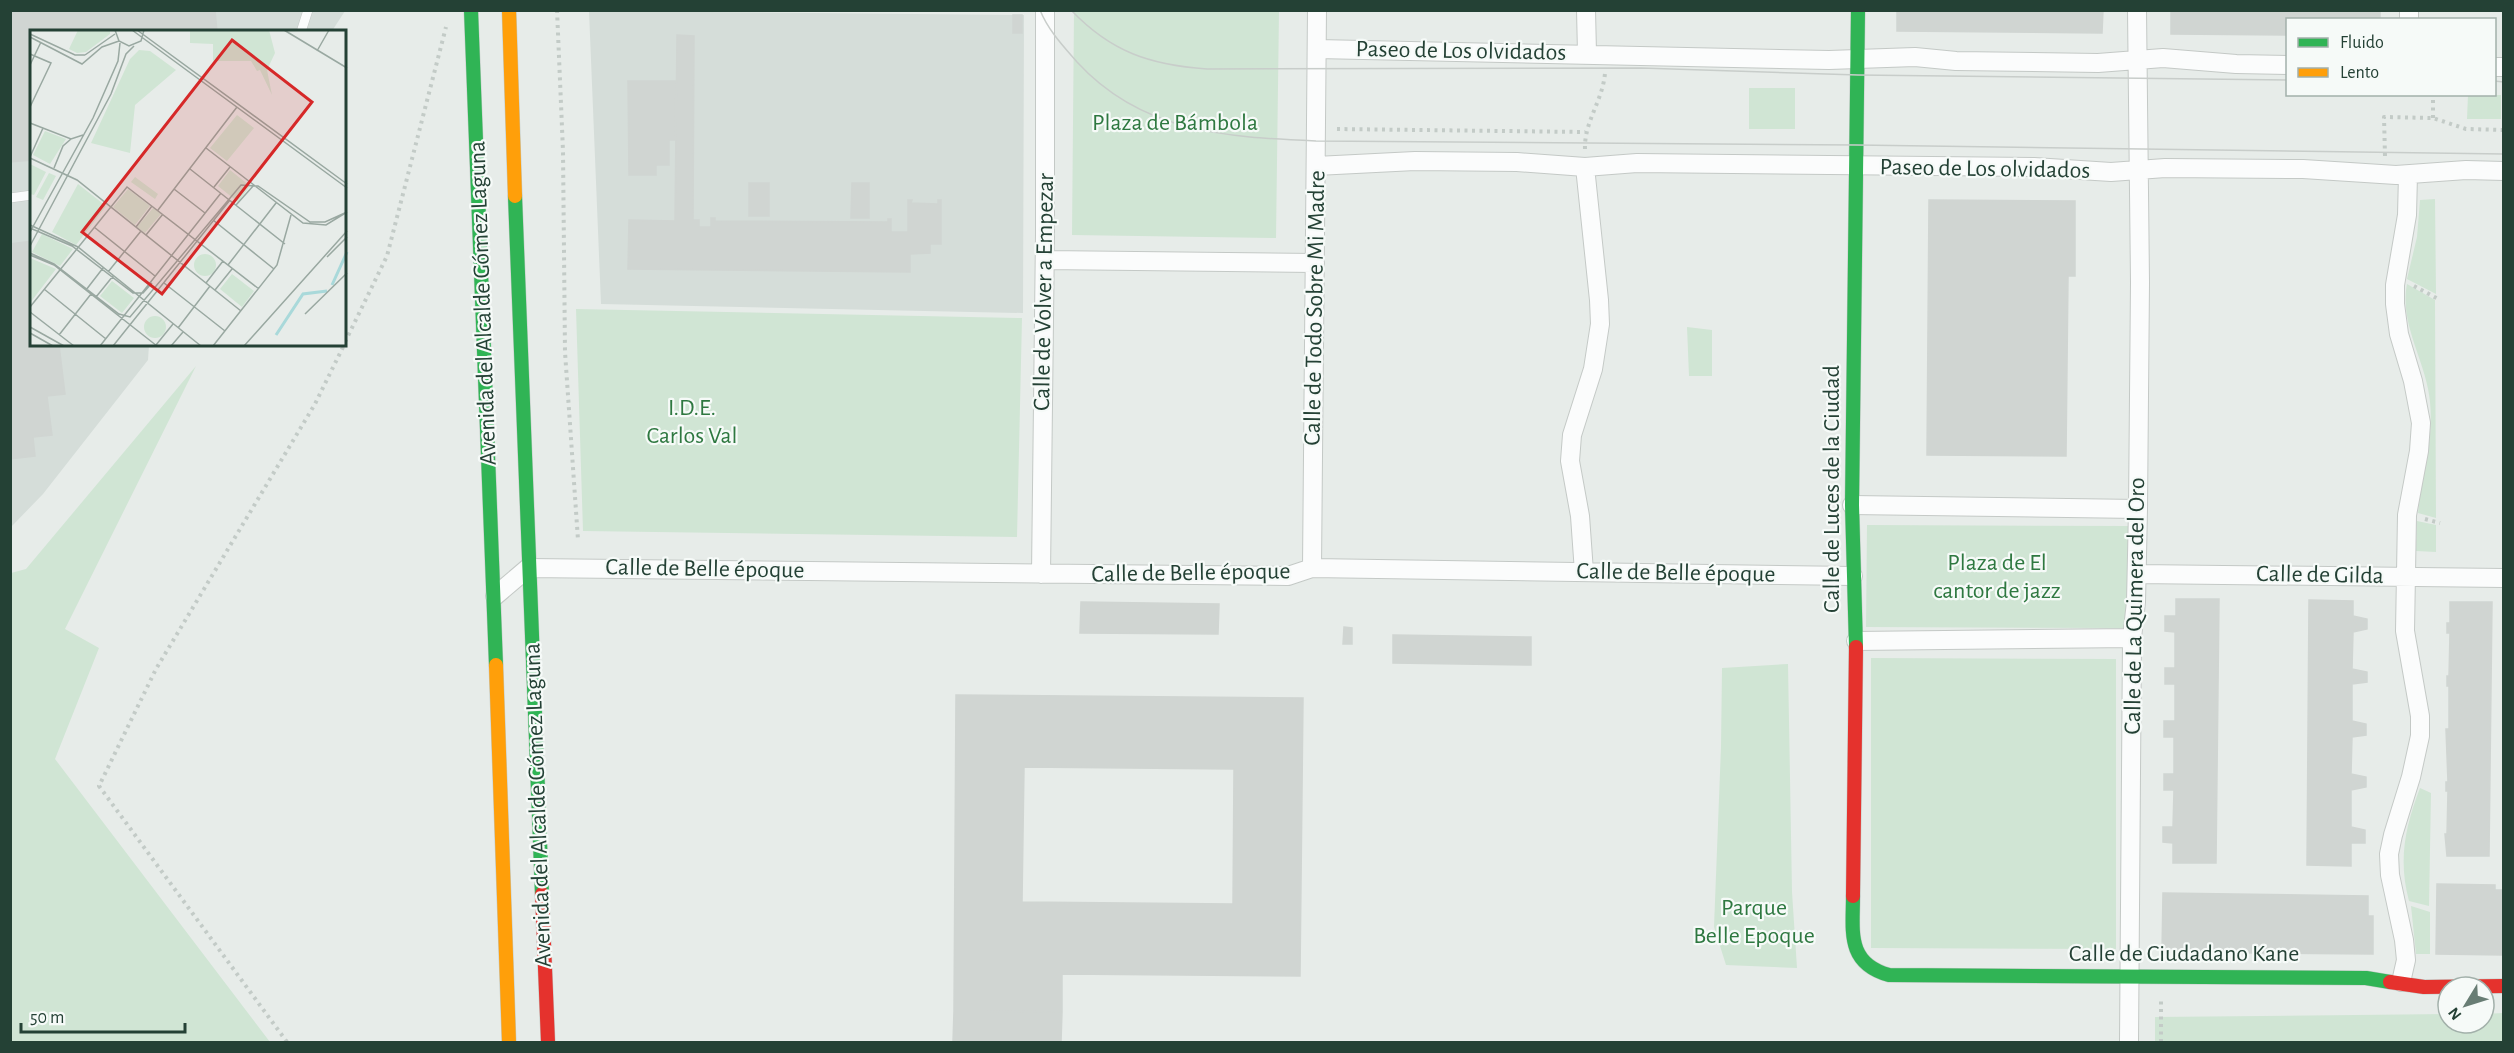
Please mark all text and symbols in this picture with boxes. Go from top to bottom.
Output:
legend [2286,18,2496,96]
inset map [30,30,346,346]
text: Fluido [2340,34,2384,52]
street label: Paseo de Los olvidados [1356,37,1566,65]
text: Lento [2340,64,2379,82]
park label: Plaza de Bámbola [1092,111,1258,135]
street label: Avenida del Alcalde Gómez Laguna [465,140,501,466]
street label: Paseo de Los olvidados [1880,155,2090,183]
street label: Calle de Todo Sobre Mi Madre [1301,170,1329,446]
street label: Calle de Volver a Empezar [1030,173,1058,411]
street label: Calle de Luces de la Ciudad [1820,365,1844,613]
park label: I.D.E. Carlos Val [647,396,737,448]
street label: Calle de La Quimera del Oro [2121,477,2149,735]
park label: Plaza de El cantor de jazz [1933,551,2061,603]
street label: Calle de Belle époque [605,555,805,583]
street label: Calle de Belle époque [1091,559,1291,587]
street label: Calle de Belle époque [1576,559,1776,587]
street label: Calle de Gilda [2256,562,2384,588]
street label: Avenida del Alcalde Gómez Laguna [520,642,556,968]
park label: Parque Belle Epoque [1693,896,1815,948]
street label: Calle de Ciudadano Kane [2069,942,2299,966]
north arrow [2436,975,2496,1035]
scale bar [21,996,184,1034]
text: N [2445,1004,2465,1023]
text: 50 m [30,1009,64,1027]

